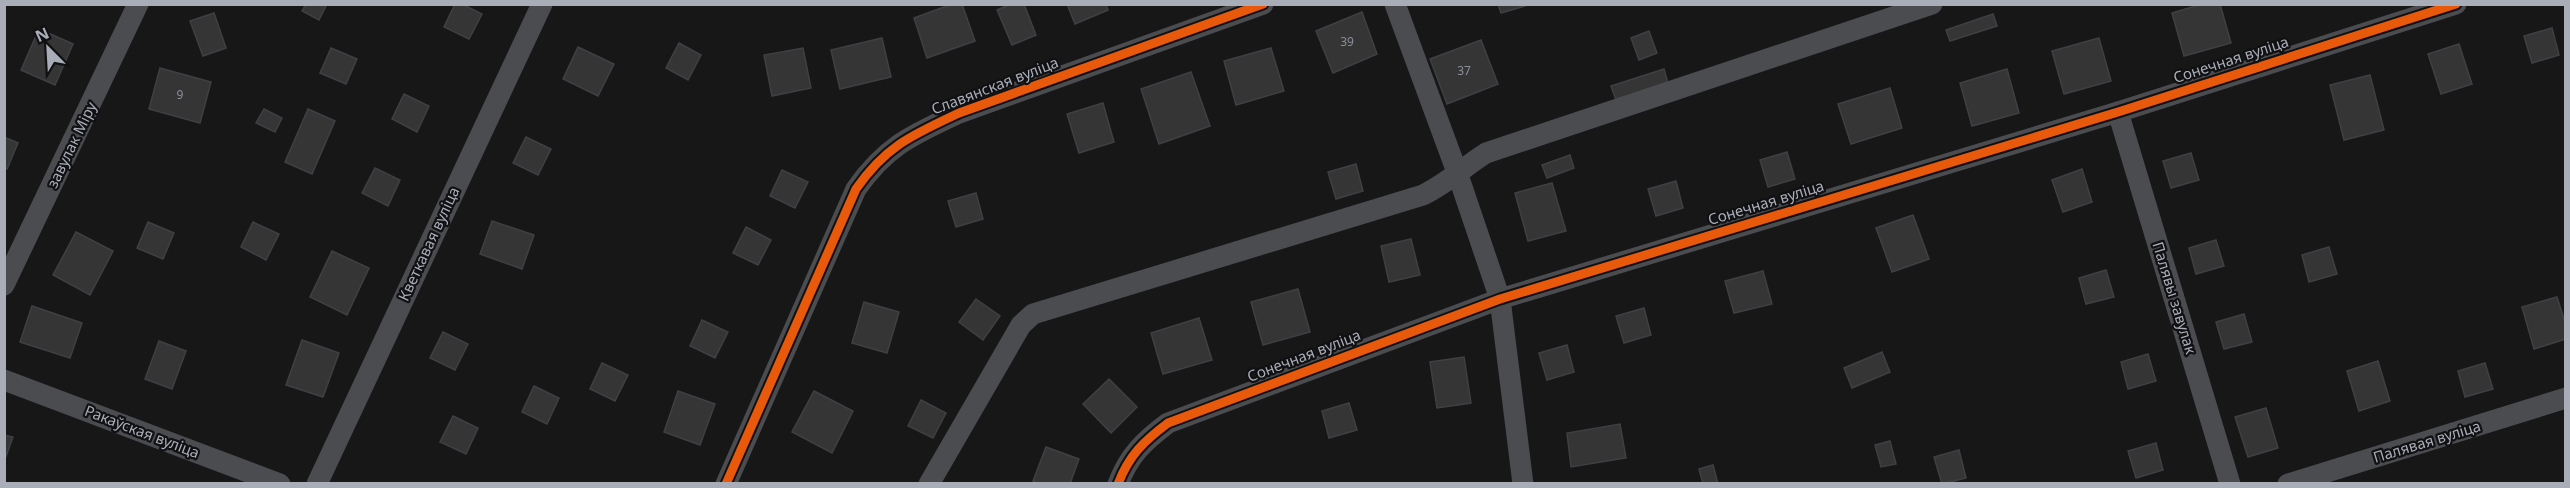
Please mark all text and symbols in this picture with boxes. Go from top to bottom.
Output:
north arrow [18,18,78,78]
text: N [31,22,52,47]
street label: Сонечная вуліца [2170,31,2291,87]
house number: 39 [1340,33,1354,50]
street label: Славянская вуліца [928,52,1061,118]
house number: 37 [1457,62,1471,79]
house number: 9 [177,86,184,103]
street label: завулак Міру [42,98,101,191]
street label: Сонечная вуліца [1705,175,1826,229]
street label: Кветкавая вуліца [393,183,463,304]
street label: Палявы завулак [2148,239,2202,356]
street label: Сонечная вуліца [1244,324,1363,386]
street label: Ракаўская вуліца [82,400,203,462]
street label: Палявая вуліца [2370,415,2483,467]

